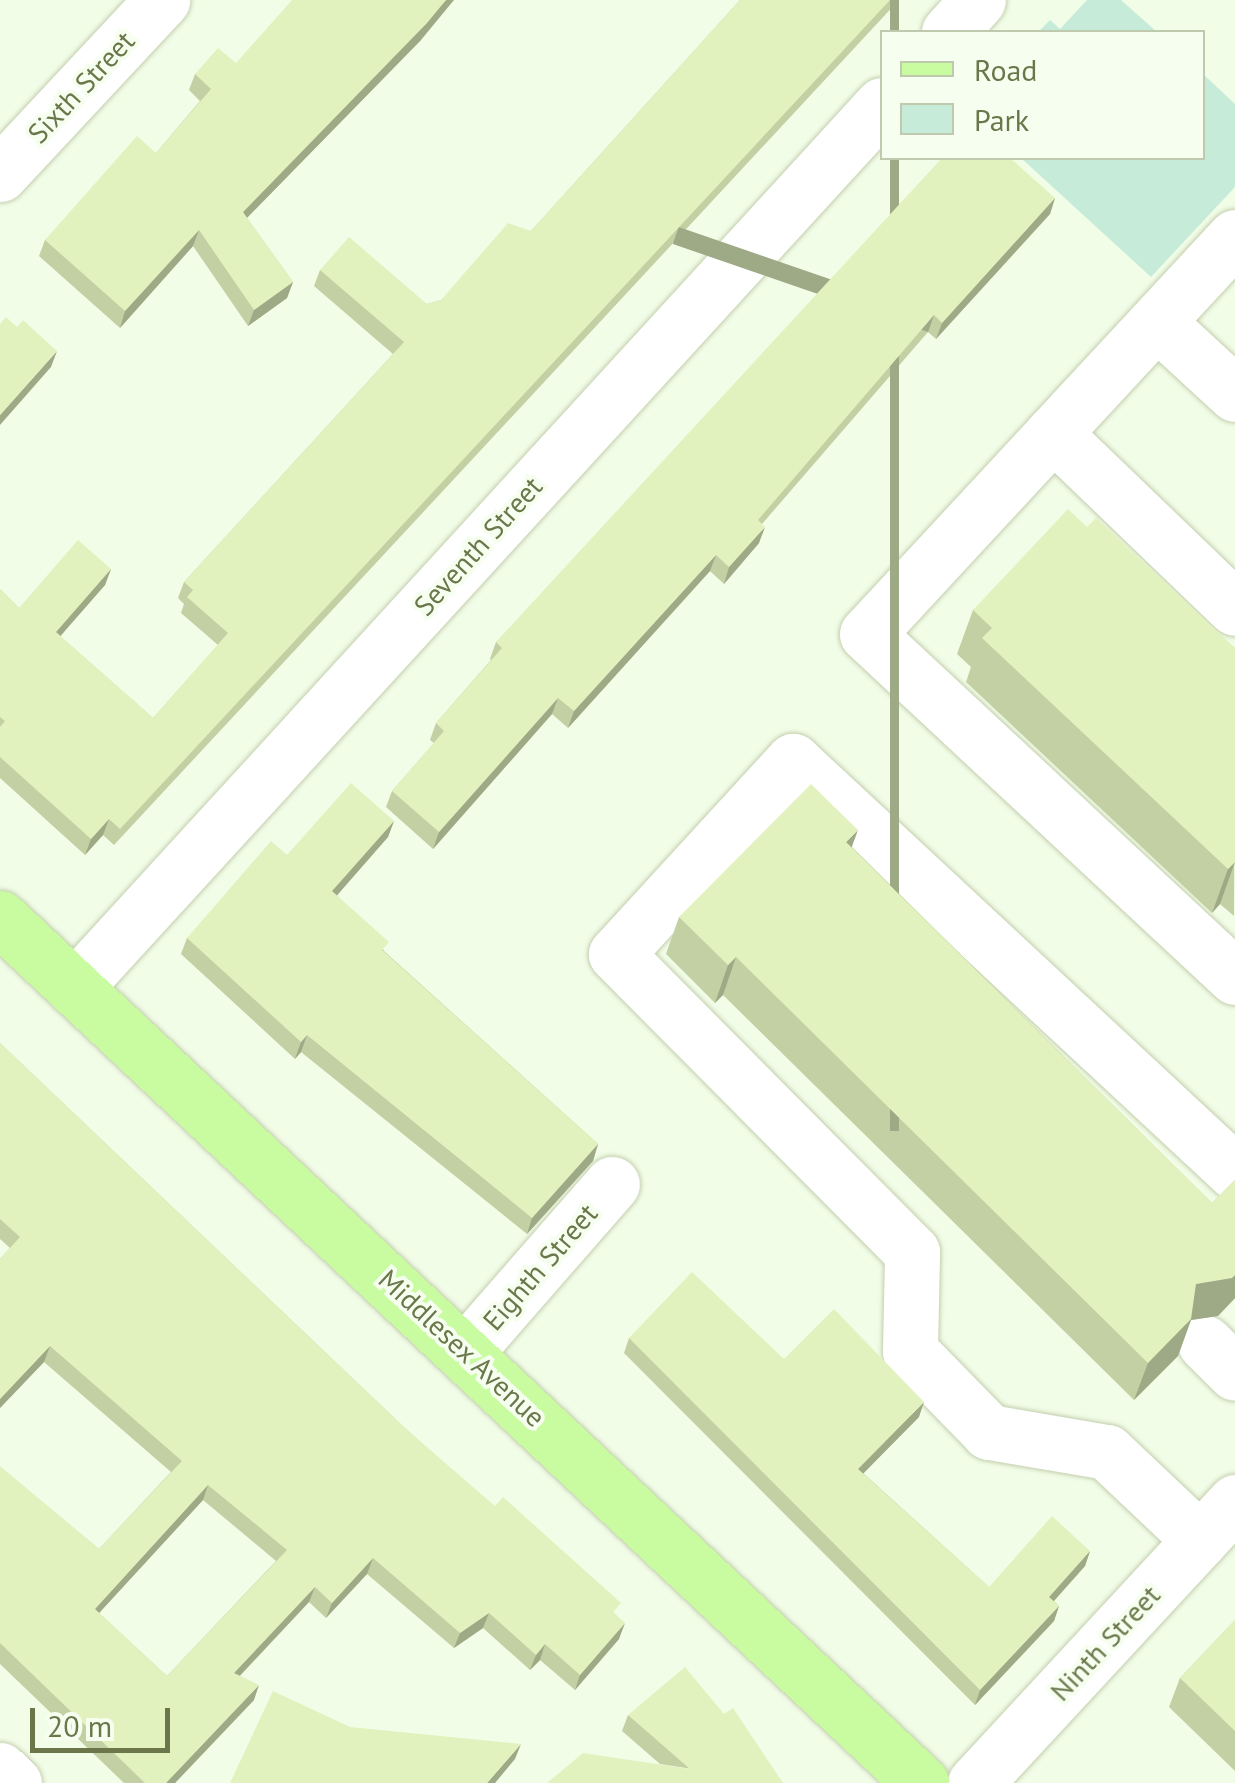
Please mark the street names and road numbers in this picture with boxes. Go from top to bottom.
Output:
street label: Sixth Street [21,24,141,150]
street label: Seventh Street [407,470,549,622]
street label: Eighth Street [476,1197,604,1337]
street label: Middlesex Avenue [371,1262,553,1434]
street label: Ninth Street [1043,1578,1167,1708]

